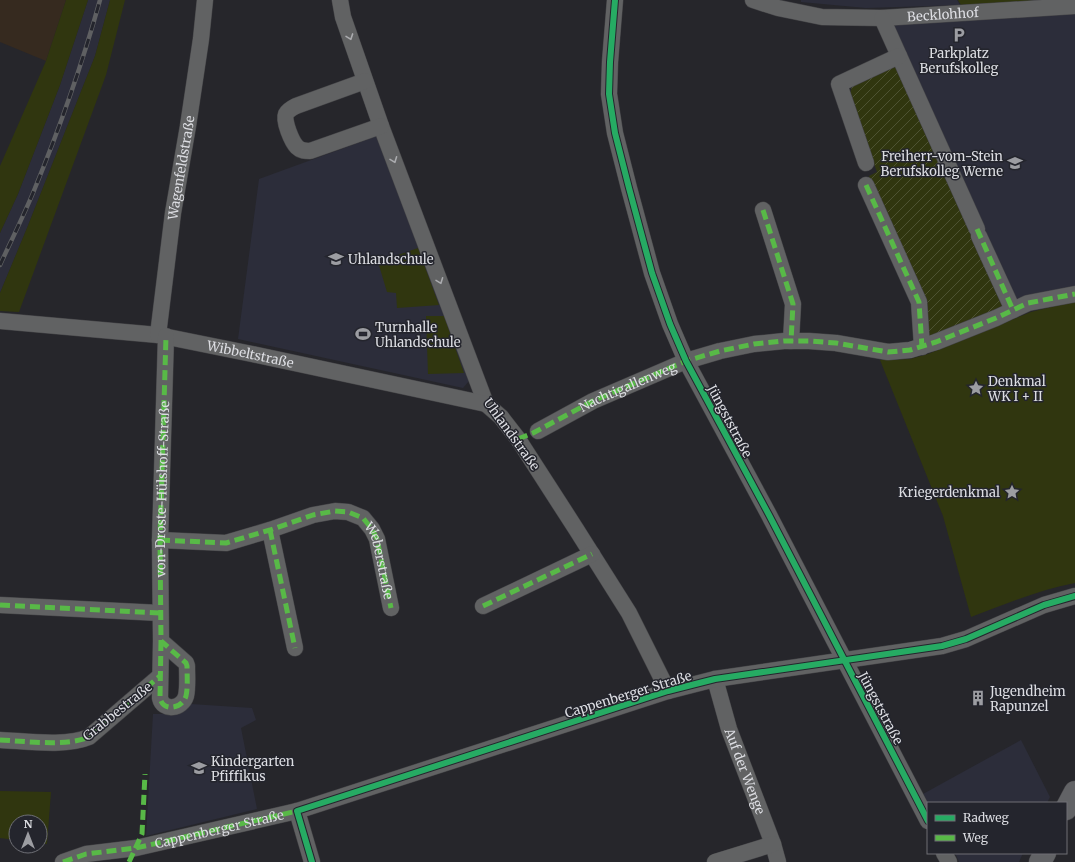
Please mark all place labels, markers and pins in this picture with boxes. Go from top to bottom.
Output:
parking icon: Parkplatz Berufskolleg [950,26,968,44]
place label: Parkplatz Berufskolleg [920,45,999,77]
place label: Freiherr-vom-Stein Berufskolleg Werne [881,148,1003,180]
school or university icon: Freiherr-vom-Stein Berufskolleg Werne [1006,154,1024,172]
school or university icon: Uhlandschule [327,250,345,268]
place label: Uhlandschule [348,251,434,268]
place label: Turnhalle Uhlandschule [375,319,461,351]
sports icon: Turnhalle Uhlandschule [354,325,372,343]
place label: Denkmal WK I + II [987,373,1046,405]
place icon: Denkmal WK I + II [967,379,985,397]
place icon: Kriegerdenkmal [1003,483,1021,501]
place label: Kriegerdenkmal [898,484,1000,501]
place label: Jugendheim Rapunzel [989,683,1066,715]
building icon: Jugendheim Rapunzel [969,689,987,707]
place label: Kindergarten Pfiffikus [211,753,295,785]
school or university icon: Kindergarten Pfiffikus [190,759,208,777]

